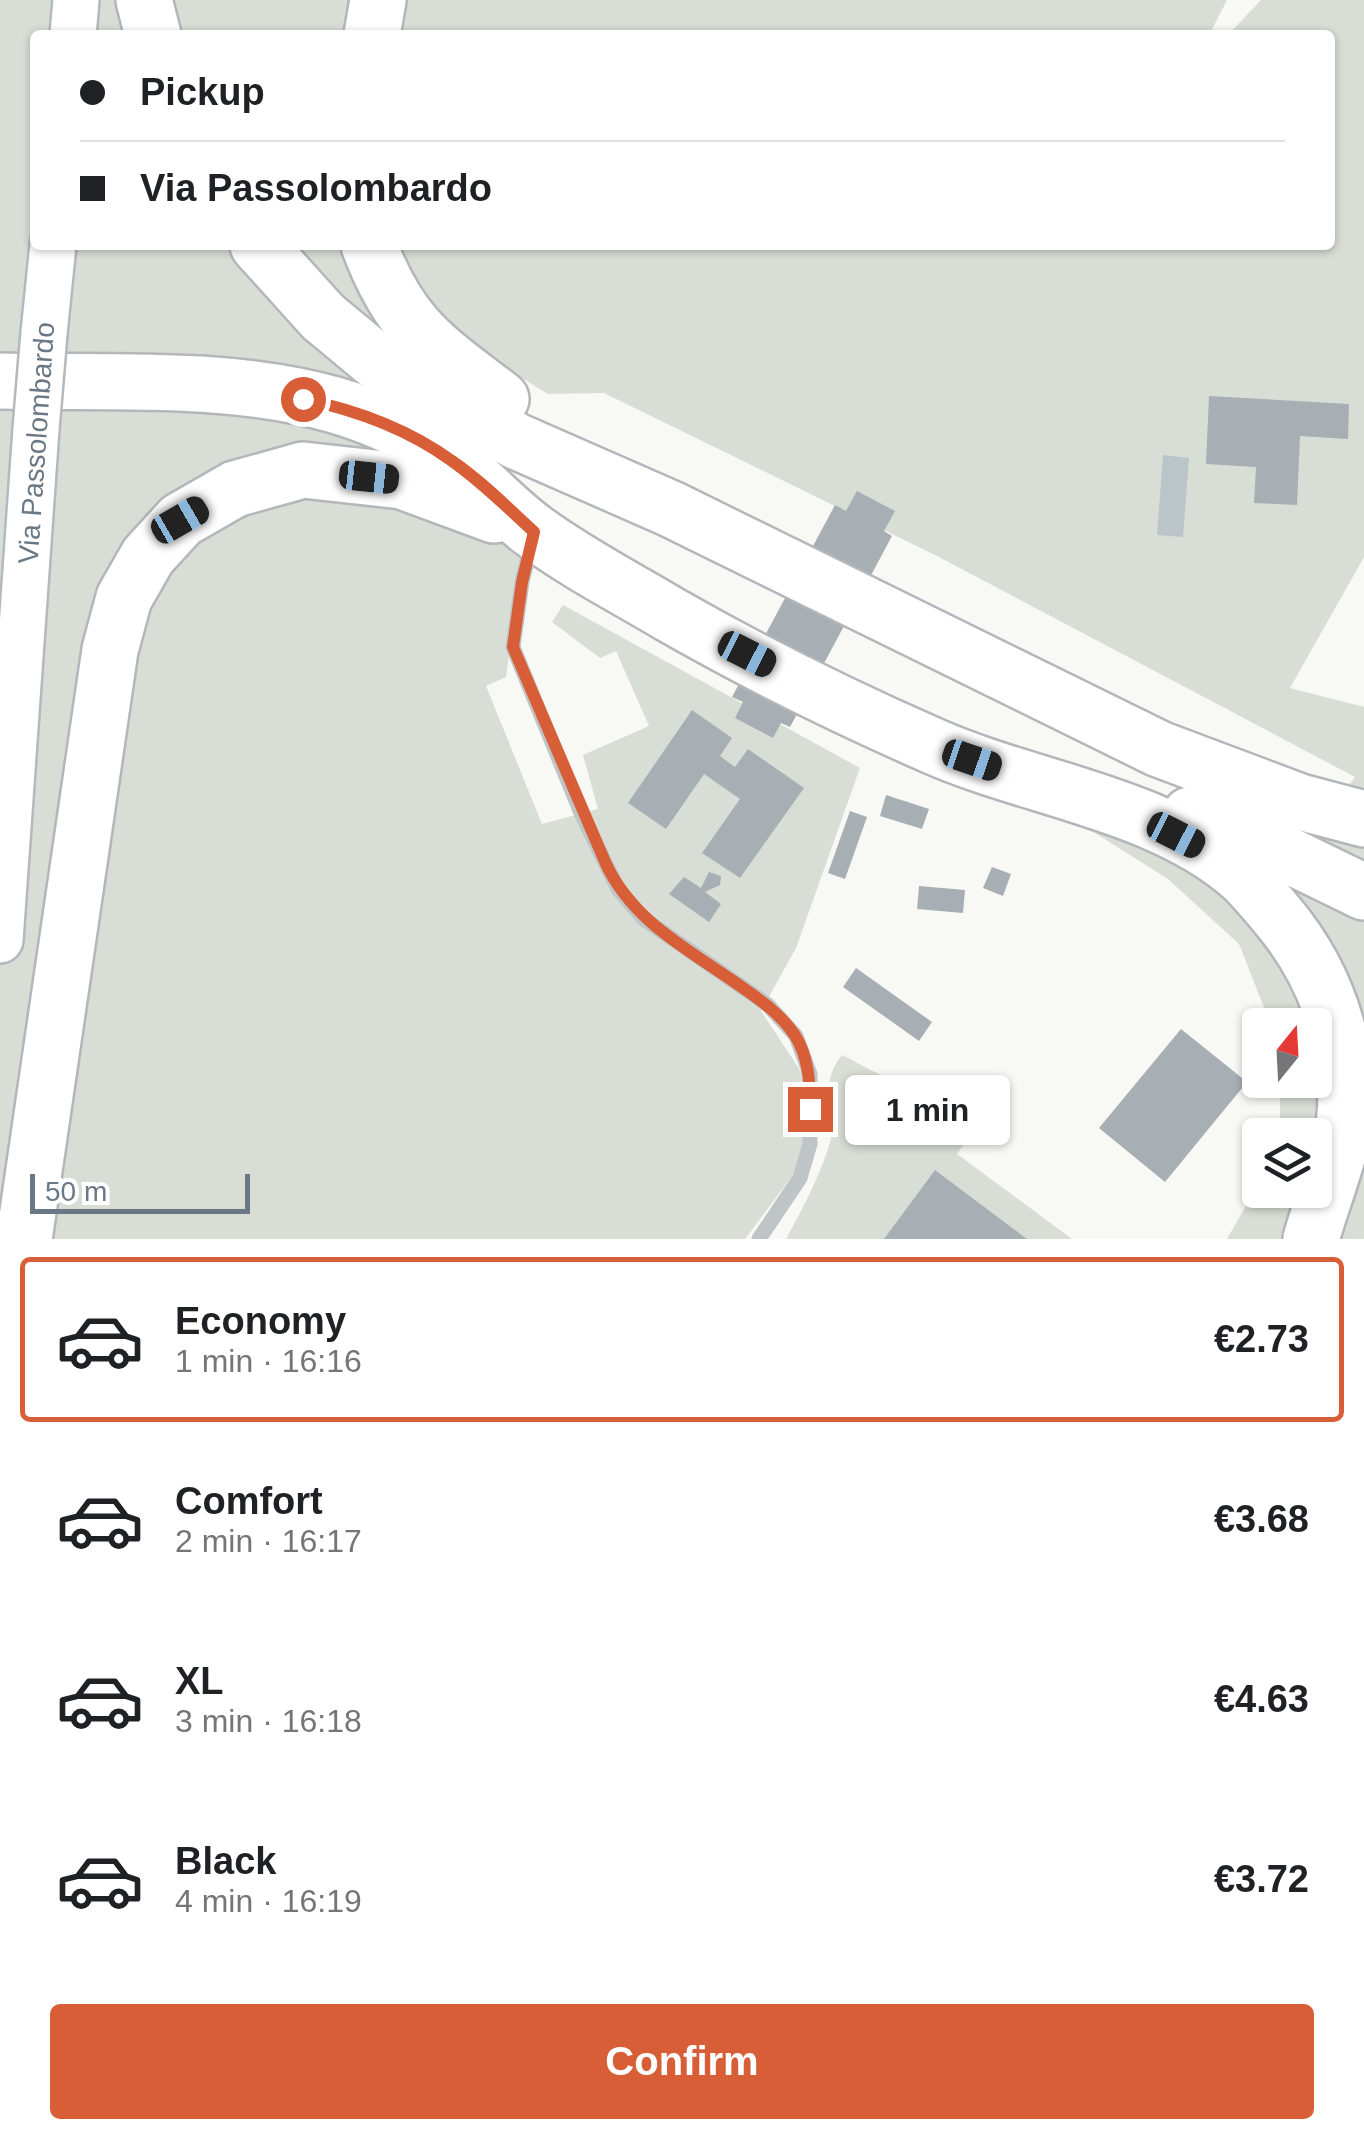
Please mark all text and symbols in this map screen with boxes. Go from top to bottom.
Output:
text: Pickup [140,71,265,113]
text: Via Passolombardo [140,167,492,209]
street label: Via Passolombardo [13,321,60,565]
route start [281,377,326,422]
car [338,459,400,495]
car [147,492,213,548]
car [713,627,781,681]
car [939,736,1005,784]
car [1142,808,1210,862]
north arrow [1242,1008,1332,1098]
map controls [1242,1008,1332,1208]
callout: 1 min [845,1074,1010,1144]
route end [788,1087,833,1132]
text: 1 min [886,1092,969,1128]
button: layers [1242,1118,1332,1208]
scale bar [30,1169,250,1214]
text: 50 m [45,1176,107,1207]
icon: car [55,1295,145,1385]
text: Economy [175,1300,346,1342]
text: €2.73 [1214,1318,1309,1360]
text: 1 min · 16:16 [175,1343,362,1379]
icon: car [55,1475,145,1565]
text: Comfort [175,1480,323,1522]
text: €3.68 [1214,1498,1309,1540]
text: 2 min · 16:17 [175,1523,362,1559]
icon: car [55,1655,145,1745]
text: XL [175,1660,224,1702]
text: €4.63 [1214,1678,1309,1720]
text: 3 min · 16:18 [175,1703,362,1739]
icon: car [55,1835,145,1925]
text: Black [175,1840,276,1882]
text: €3.72 [1214,1858,1309,1900]
text: 4 min · 16:19 [175,1883,362,1919]
button: Confirm [50,2004,1314,2119]

